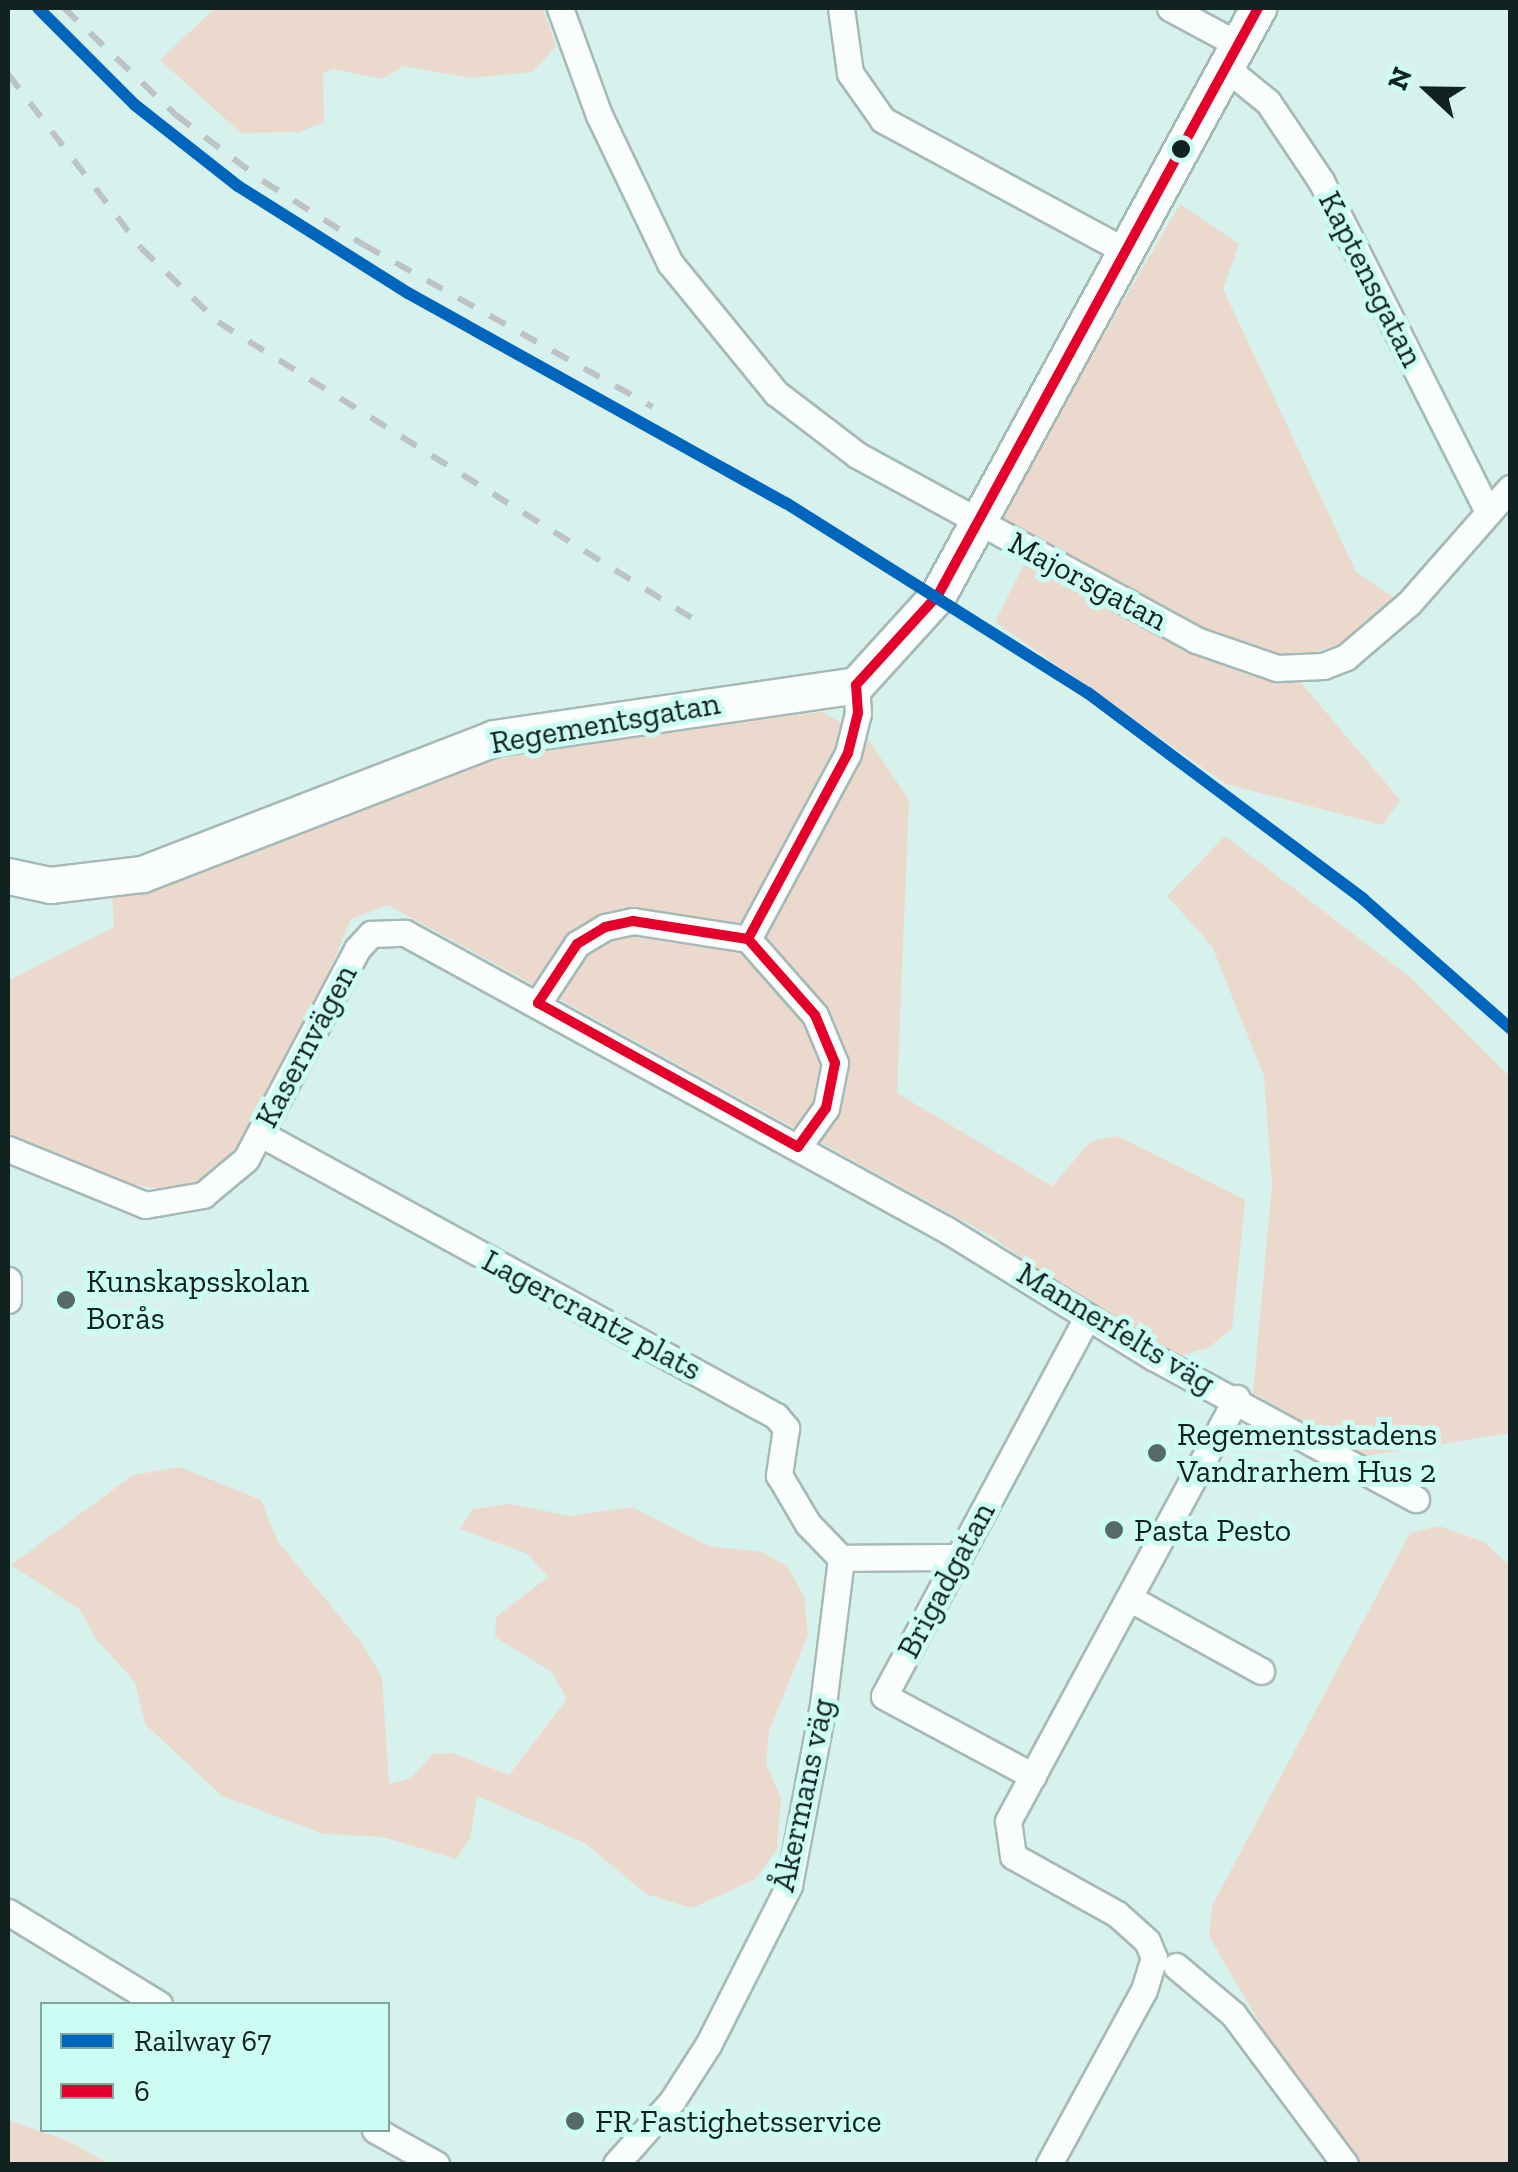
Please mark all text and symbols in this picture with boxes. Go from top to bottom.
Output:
north arrow [1378,40,1478,140]
text: N [1380,63,1419,95]
unlabelled marker [1171,139,1191,159]
street label: Kaptensgatan [1310,185,1432,373]
street label: Majorsgatan [1002,523,1174,639]
street label: Regementsgatan [487,684,723,762]
street label: Kasernvägen [247,958,365,1134]
street label: Lagercrantz plats [476,1241,708,1389]
street label: Mannerfelts väg [1010,1254,1222,1402]
place label: Kunskapsskolan Borås [86,1263,309,1338]
marker: Kunskapsskolan Borås [55,1289,77,1311]
place label: Regementsstadens Vandrarhem Hus 2 [1177,1416,1437,1491]
marker: Regementsstadens Vandrarhem Hus 2 [1146,1442,1168,1464]
street label: Brigadgatan [889,1496,1003,1664]
place label: Pasta Pesto [1134,1511,1291,1549]
marker: Pasta Pesto [1103,1519,1125,1541]
street label: Åkermans väg [764,1695,842,1895]
legend [40,2002,390,2132]
text: Railway 67 [134,2023,271,2059]
text: 6 [134,2073,150,2109]
place label: FR Fastighetsservice [595,2102,882,2140]
marker: FR Fastighetsservice [564,2110,586,2132]

